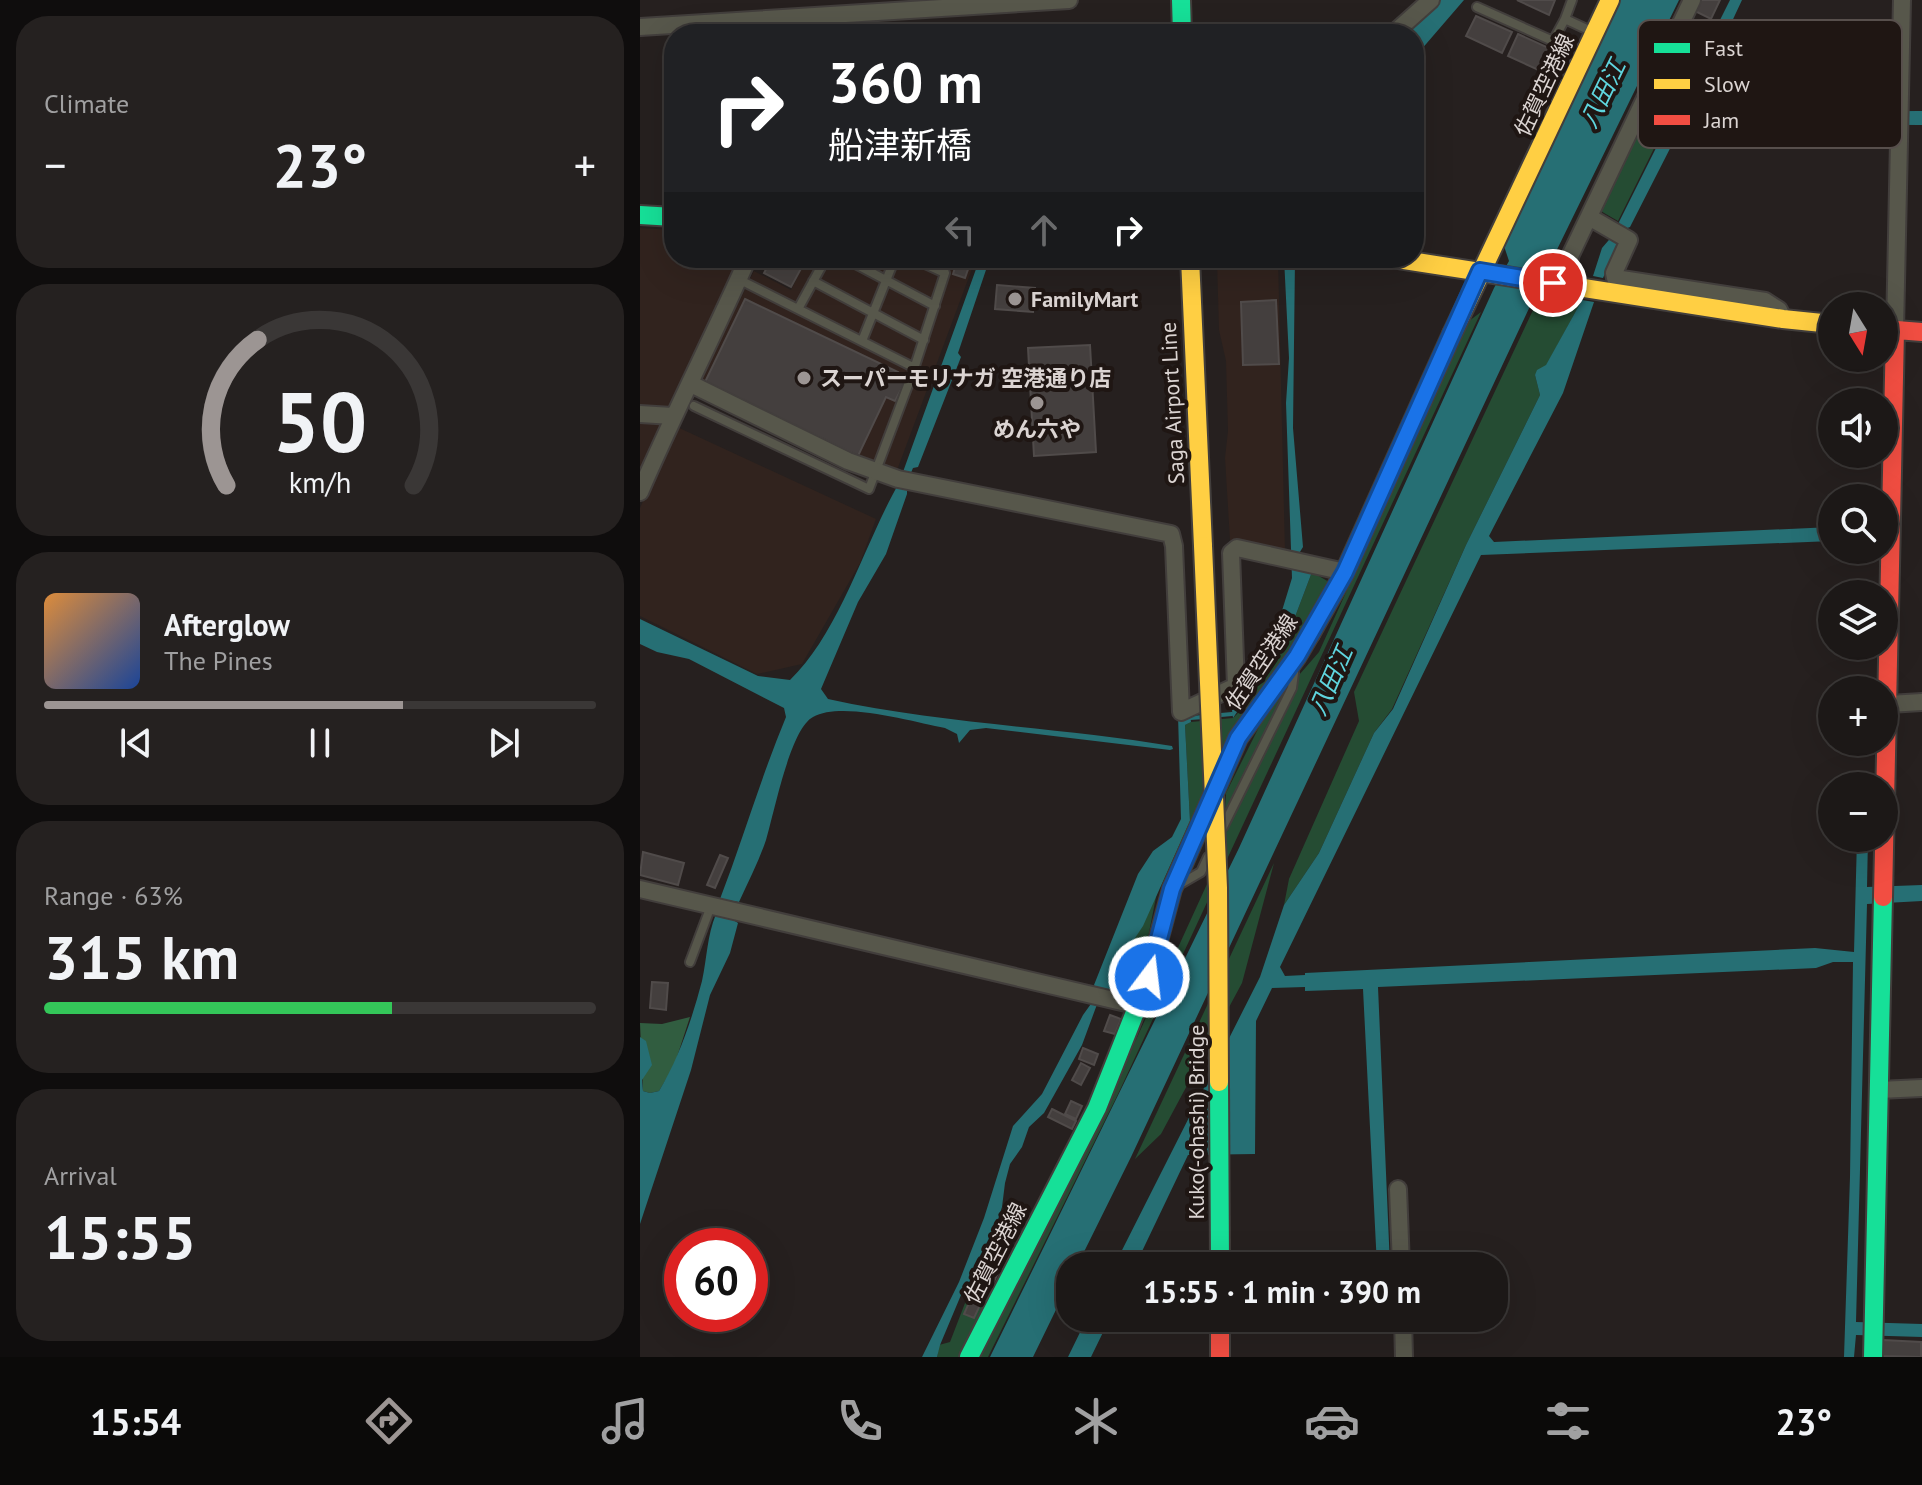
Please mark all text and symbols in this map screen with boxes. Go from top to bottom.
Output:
legend [1638,20,1902,148]
street label: 佐賀空港線 [1508,29,1580,141]
text: Fast [1704,34,1744,62]
text: 360 m [828,46,983,118]
water label: 八田江 [1573,52,1634,133]
icon: right [696,56,800,160]
text: Slow [1704,70,1750,98]
text: Climate [44,87,129,120]
text: Jam [1703,106,1739,134]
text: 船津新橋 [828,121,972,168]
text: 23° [273,126,367,204]
text: − [44,136,66,193]
text: + [574,136,596,193]
icon: left [938,208,982,252]
icon: ahead [1022,208,1066,252]
icon: right [1106,208,1150,252]
pin [1519,249,1587,317]
icon: arrive [1531,261,1575,305]
place label: FamilyMart [1031,285,1139,313]
marker: FamilyMart [1006,290,1024,308]
north arrow [1818,292,1898,372]
map controls [1818,292,1898,852]
street label: Saga Airport Line [1154,321,1190,485]
place label: スーパーモリナガ 空港通り店 [820,364,1111,392]
text: 50 [273,367,367,475]
marker: スーパーモリナガ 空港通り店 [795,369,813,387]
button: sound [1818,388,1898,468]
marker: めん六や [1028,394,1046,412]
place label: めん六や [993,415,1081,443]
text: km/h [289,464,351,501]
button: search [1818,484,1898,564]
button: layers [1818,580,1898,660]
text: Afterglow [164,605,290,644]
street label: 佐賀空港線 [1219,609,1303,715]
water label: 八田江 [1302,639,1361,720]
text: The Pines [164,644,273,677]
button: + [1818,676,1898,756]
icon: previous [114,721,158,765]
icon: pause [298,721,342,765]
icon: next [482,721,526,765]
button: − [1818,772,1898,852]
text: Range · 63% [44,879,183,912]
text: 315 km [44,918,239,996]
position arrow [1107,935,1191,1019]
street label: Kuko(-ohashi) Bridge [1182,1024,1210,1220]
text: Arrival [44,1159,117,1192]
text: 15:55 [44,1198,196,1276]
street label: 佐賀空港線 [958,1198,1032,1308]
speed limit sign: 60 [664,1228,768,1332]
text: 15:55 · 1 min · 390 m [1143,1272,1421,1311]
icon: directions [361,1393,417,1449]
icon: music [597,1393,653,1449]
icon: phone [832,1393,888,1449]
icon: climate [1068,1393,1124,1449]
icon: car [1304,1393,1360,1449]
icon: filters [1540,1393,1596,1449]
text: 15:54 [90,1398,181,1445]
text: 23° [1775,1398,1832,1445]

